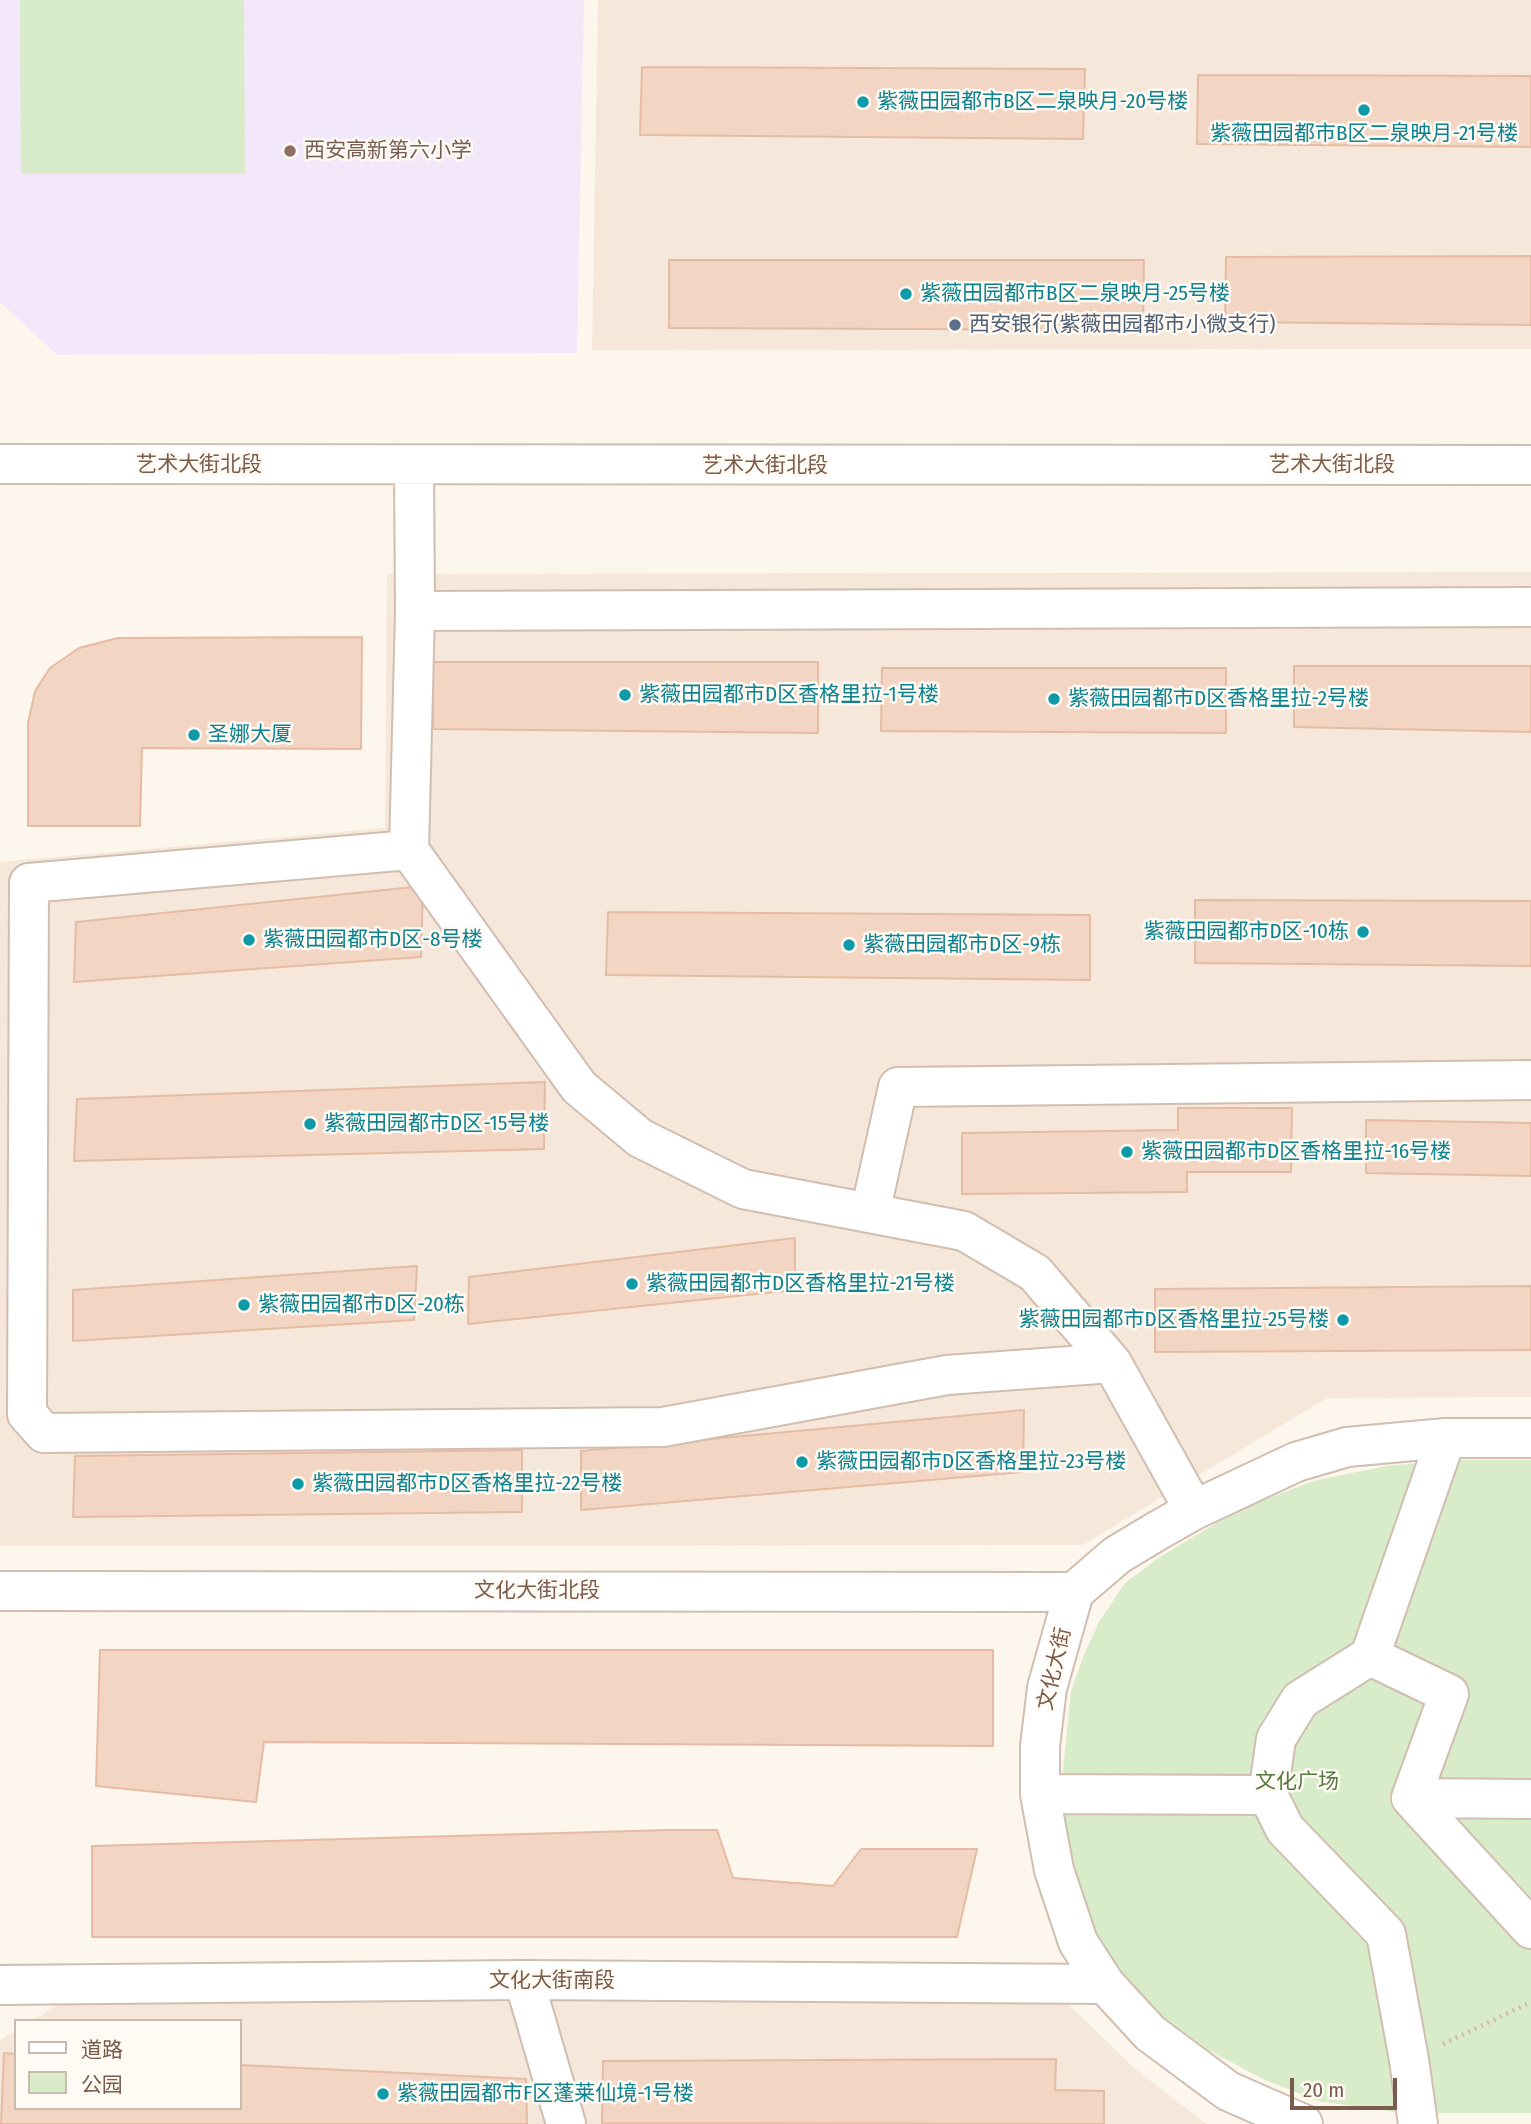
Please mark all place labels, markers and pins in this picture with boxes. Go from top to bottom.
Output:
place label: 紫薇田园都市B区二泉映月-20号楼 [877,89,1188,115]
marker: 紫薇田园都市B区二泉映月-20号楼 [855,94,871,110]
marker: 紫薇田园都市B区二泉映月-21号楼 [1356,102,1372,118]
place label: 紫薇田园都市B区二泉映月-21号楼 [1210,121,1518,147]
place label: 西安高新第六小学 [304,138,472,164]
marker: 西安高新第六小学 [282,143,298,159]
place label: 紫薇田园都市B区二泉映月-25号楼 [920,281,1230,307]
marker: 紫薇田园都市B区二泉映月-25号楼 [898,286,914,302]
place label: 西安银行(紫薇田园都市小微支行) [969,312,1275,338]
marker: 西安银行(紫薇田园都市小微支行) [947,317,963,333]
place label: 紫薇田园都市D区香格里拉-1号楼 [639,682,939,708]
place label: 紫薇田园都市D区香格里拉-2号楼 [1068,686,1369,712]
marker: 紫薇田园都市D区香格里拉-1号楼 [617,687,633,703]
marker: 紫薇田园都市D区香格里拉-2号楼 [1046,691,1062,707]
place label: 圣娜大厦 [208,722,292,748]
marker: 圣娜大厦 [186,727,202,743]
place label: 紫薇田园都市D区-10栋 [1143,919,1349,945]
marker: 紫薇田园都市D区-10栋 [1355,924,1371,940]
place label: 紫薇田园都市D区-8号楼 [263,927,482,953]
marker: 紫薇田园都市D区-8号楼 [241,932,257,948]
place label: 紫薇田园都市D区-9栋 [863,932,1061,958]
marker: 紫薇田园都市D区-9栋 [841,937,857,953]
place label: 紫薇田园都市D区-15号楼 [324,1111,549,1137]
marker: 紫薇田园都市D区-15号楼 [302,1116,318,1132]
place label: 紫薇田园都市D区香格里拉-16号楼 [1141,1139,1451,1165]
marker: 紫薇田园都市D区香格里拉-16号楼 [1119,1144,1135,1160]
place label: 紫薇田园都市D区香格里拉-21号楼 [646,1271,955,1297]
marker: 紫薇田园都市D区香格里拉-21号楼 [624,1276,640,1292]
place label: 紫薇田园都市D区-20栋 [258,1292,465,1318]
marker: 紫薇田园都市D区-20栋 [236,1297,252,1313]
place label: 紫薇田园都市D区香格里拉-25号楼 [1018,1307,1329,1333]
marker: 紫薇田园都市D区香格里拉-25号楼 [1335,1312,1351,1328]
place label: 紫薇田园都市D区香格里拉-23号楼 [816,1449,1126,1475]
marker: 紫薇田园都市D区香格里拉-23号楼 [794,1454,810,1470]
place label: 紫薇田园都市D区香格里拉-22号楼 [312,1471,622,1497]
marker: 紫薇田园都市D区香格里拉-22号楼 [290,1476,306,1492]
place label: 紫薇田园都市F区蓬莱仙境-1号楼 [397,2081,694,2107]
marker: 紫薇田园都市F区蓬莱仙境-1号楼 [375,2086,391,2102]

